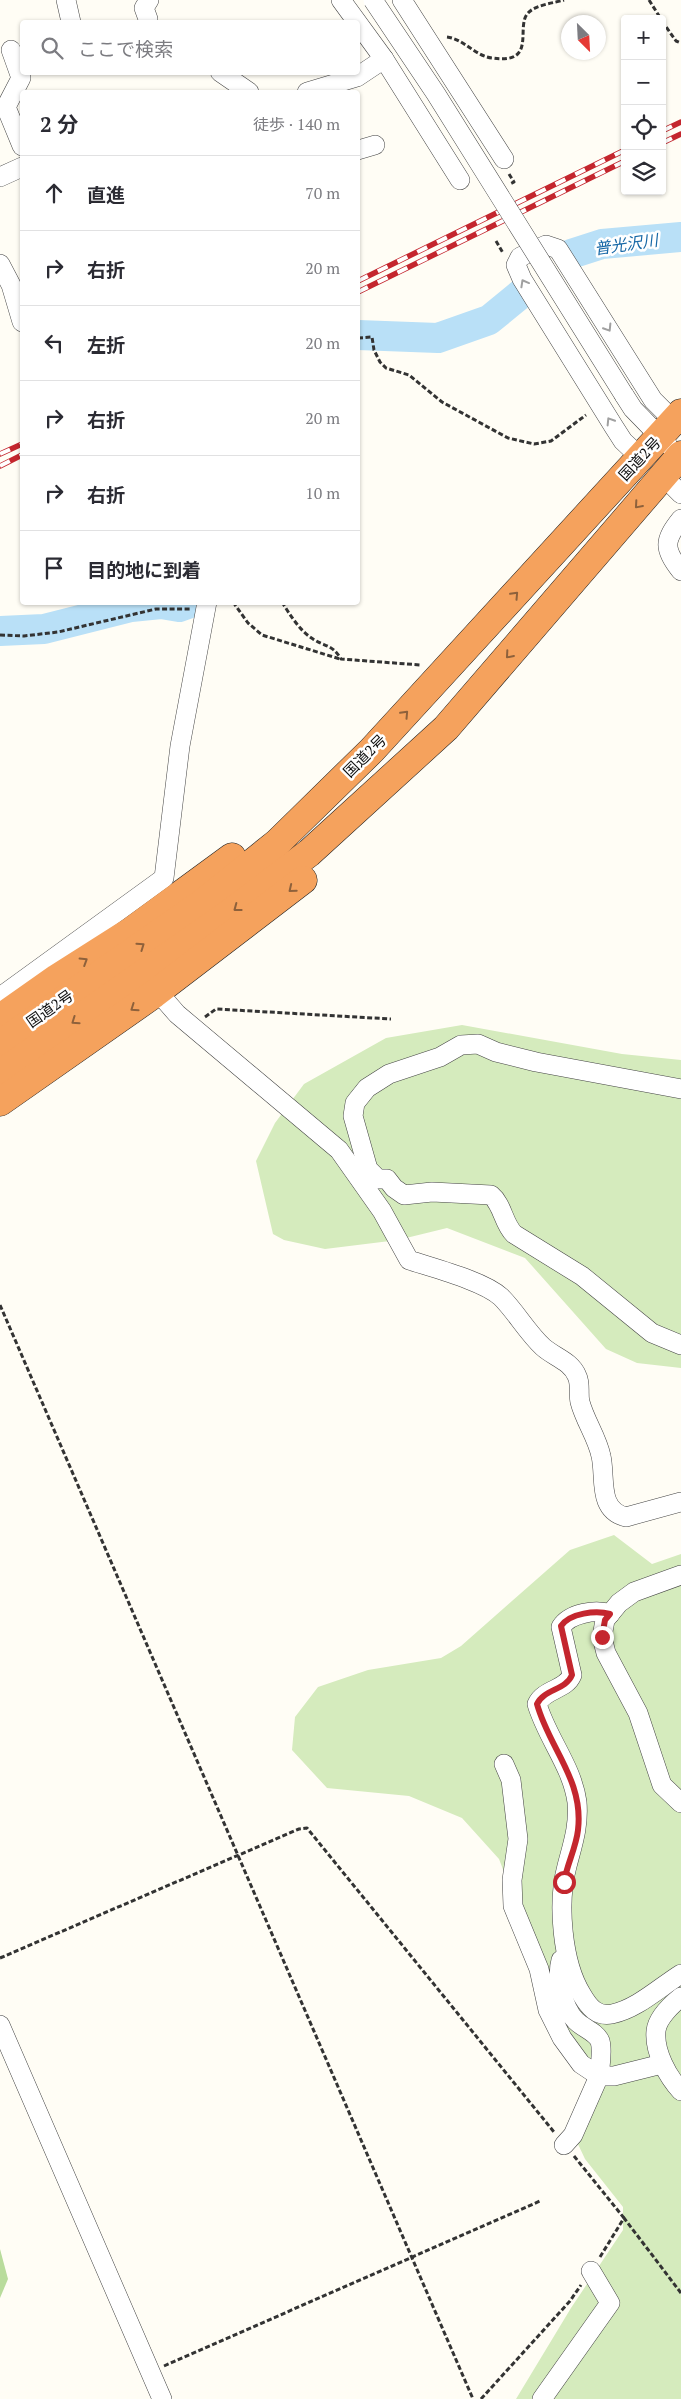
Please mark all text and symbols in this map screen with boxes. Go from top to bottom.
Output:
north arrow [561,15,606,60]
map controls [621,15,666,195]
button: + [621,15,666,60]
search box [20,20,360,75]
icon: search [38,34,66,62]
text: ここで検索 [78,36,173,61]
button: − [621,60,666,105]
button: locate [621,105,666,150]
text: 2 分 [40,110,79,138]
text: 徒歩 · 140 m [253,113,340,135]
button: layers [621,150,666,195]
icon: ahead [40,179,68,207]
text: 直進 [87,182,125,207]
text: 70 m [305,182,340,204]
water label: 普光沢川 [593,228,661,259]
icon: right [40,254,68,282]
text: 右折 [87,257,125,282]
text: 20 m [305,257,340,279]
one-way arrow [521,279,531,288]
one-way arrow [601,322,611,331]
icon: left [40,329,68,357]
text: 左折 [87,332,125,357]
text: 20 m [305,332,340,354]
icon: right [40,404,68,432]
text: 右折 [87,407,125,432]
text: 20 m [305,407,340,429]
one-way arrow [606,417,616,426]
street label: 国道2号 [614,432,665,485]
icon: right [40,479,68,507]
text: 右折 [87,482,125,507]
text: 10 m [305,482,340,504]
one-way arrow [634,500,643,509]
icon: arrive [40,554,68,582]
text: 目的地に到着 [87,557,201,582]
one-way arrow [509,591,518,600]
one-way arrow [505,649,514,658]
one-way arrow [399,711,408,720]
street label: 国道2号 [338,729,390,781]
one-way arrow [288,884,297,893]
one-way arrow [233,902,243,911]
one-way arrow [135,943,144,952]
one-way arrow [78,958,87,968]
street label: 国道2号 [22,985,77,1032]
one-way arrow [130,1002,139,1011]
one-way arrow [71,1015,81,1024]
route end [591,1626,614,1649]
route start [553,1871,576,1894]

